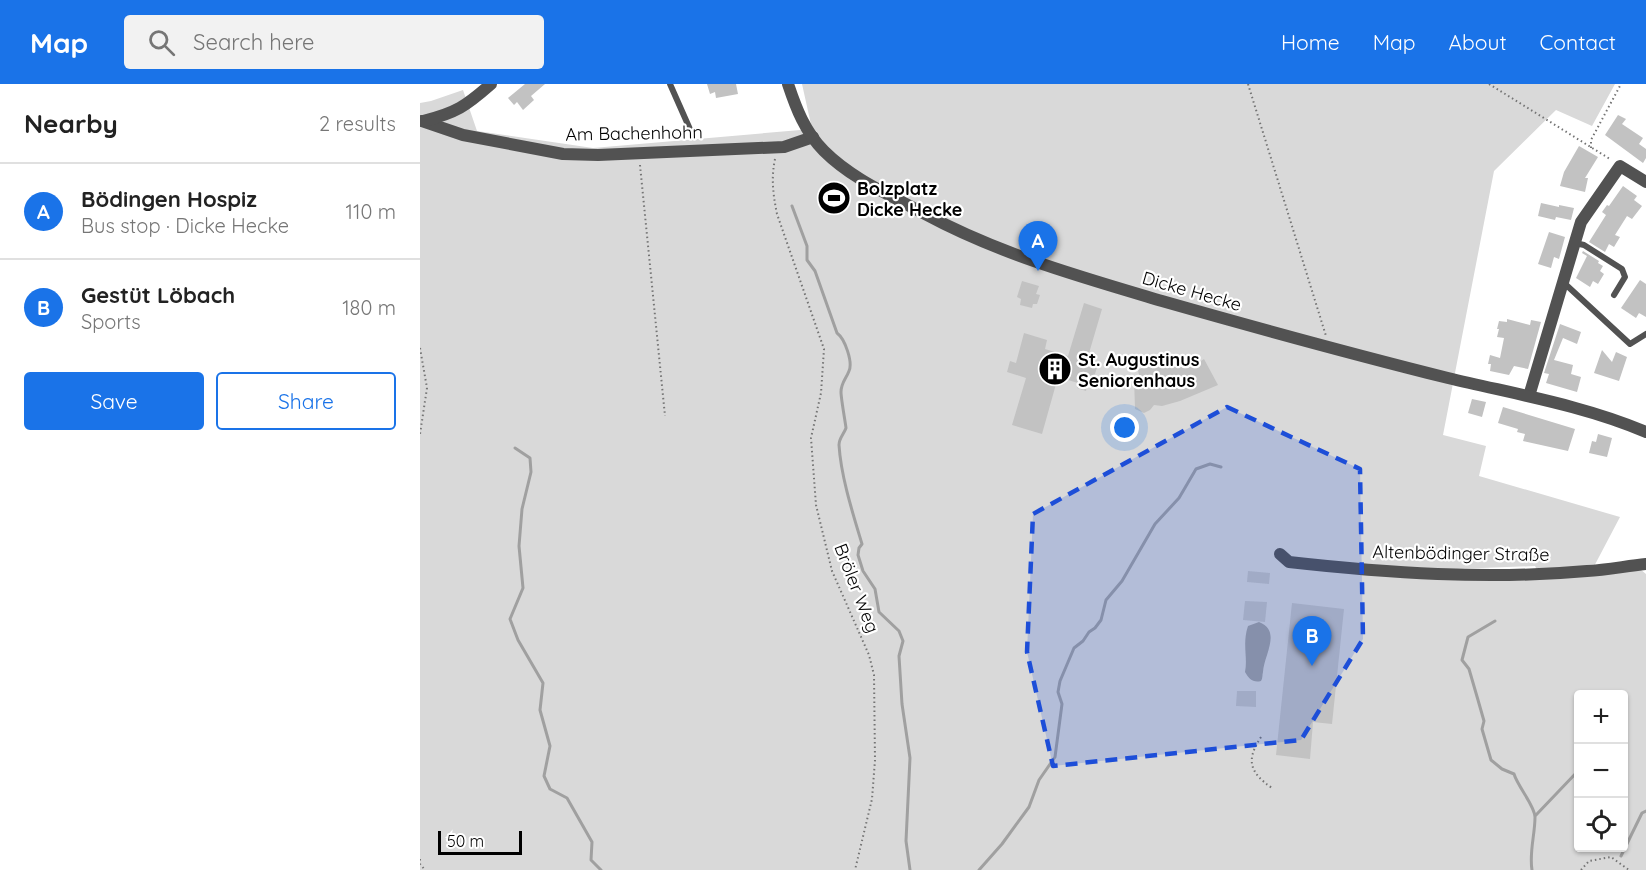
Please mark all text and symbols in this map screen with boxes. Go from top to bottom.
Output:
search box [124,15,544,69]
text: Map [30,25,88,60]
icon: search [145,26,178,59]
text: Search here [193,28,315,56]
text: Home [1281,29,1340,55]
text: Map [1373,29,1416,55]
text: About [1449,29,1507,55]
text: Contact [1540,29,1616,55]
text: Nearby [24,107,118,140]
text: 2 results [319,111,396,136]
street label: Am Bachenhohn [565,120,703,146]
place label: Bolzplatz Dicke Hecke [857,177,962,221]
sports icon: Bolzplatz Dicke Hecke [816,180,852,216]
text: Bödingen Hospiz [81,185,257,213]
text: A [37,199,50,224]
text: 110 m [346,199,396,224]
text: Bus stop · Dicke Hecke [81,213,289,238]
pin: A [1018,222,1058,271]
street label: Dicke Hecke [1140,266,1244,316]
text: Gestüt Löbach [81,281,235,309]
text: B [37,295,50,320]
text: 180 m [342,295,396,320]
text: Sports [81,309,141,334]
place label: St. Augustinus Seniorenhaus [1078,348,1200,392]
building icon: St. Augustinus Seniorenhaus [1037,351,1073,387]
button: Save [24,372,204,430]
button: Share [216,372,396,430]
your location [1110,413,1139,442]
street label: Bröler Weg [829,540,885,636]
street label: Altenbödinger Straße [1372,540,1550,566]
pin: B [1292,616,1332,666]
map controls [1574,690,1628,852]
button: + [1574,690,1628,744]
button: − [1574,744,1628,798]
button: locate [1574,798,1628,852]
scale bar [438,828,522,856]
text: 50 m [447,831,484,851]

